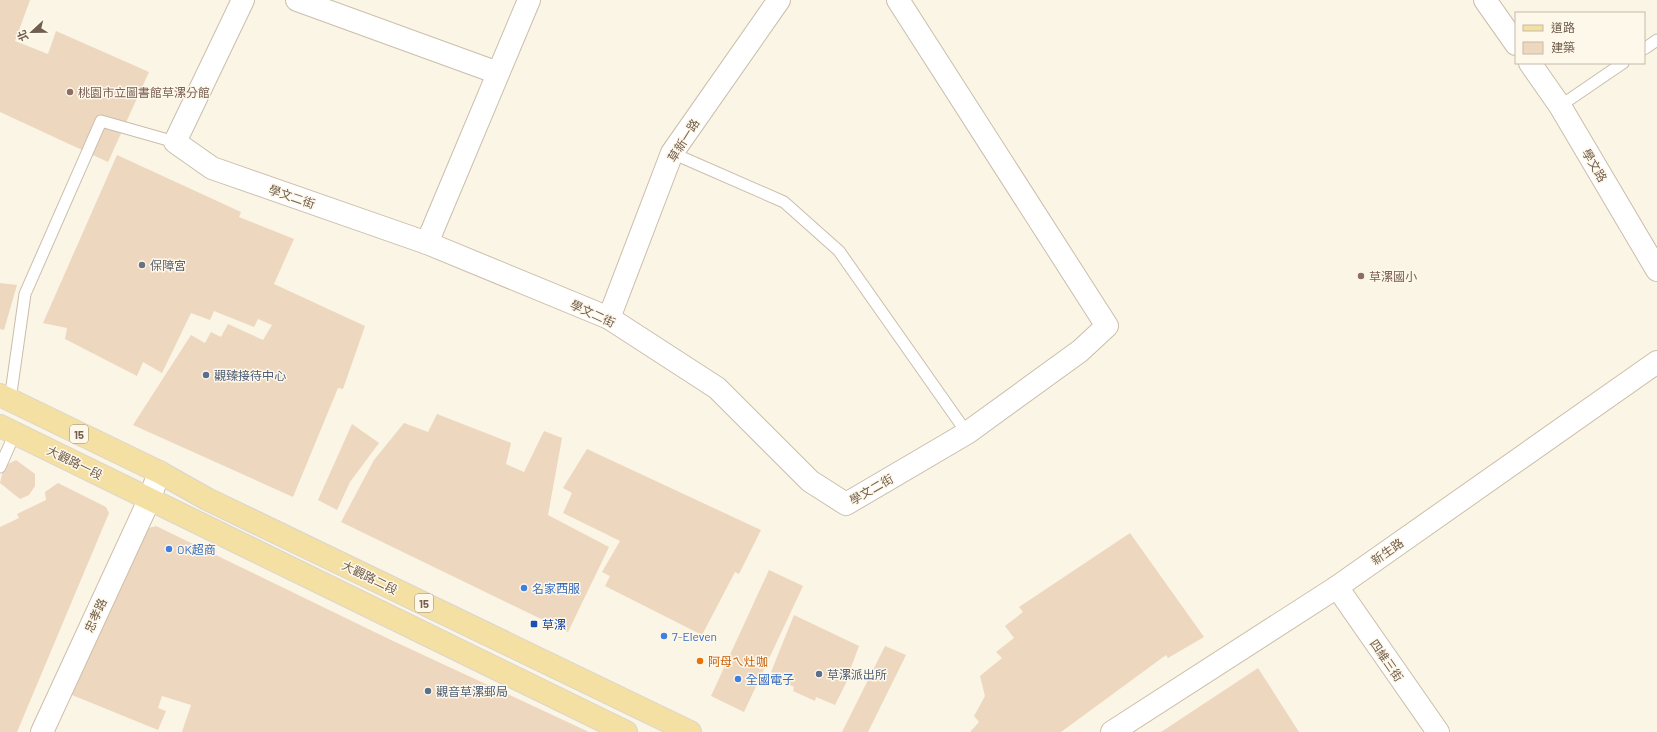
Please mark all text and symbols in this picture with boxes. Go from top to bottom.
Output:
north arrow [12,12,52,52]
legend [1515,12,1645,64]
text: 道路 [1551,20,1575,34]
text: 北 [14,28,30,43]
text: 建築 [1551,40,1575,54]
place label: 桃園市立圖書館草漯分館 [78,85,210,99]
marker: 桃園市立圖書館草漯分館 [65,87,75,97]
street label: 草新一路 [664,116,702,164]
street label: 學文路 [1580,146,1610,184]
street label: 學文二街 [267,182,317,210]
place label: 保障宮 [150,258,186,272]
marker: 保障宮 [137,260,147,270]
place label: 草漯國小 [1369,269,1417,283]
marker: 草漯國小 [1356,271,1366,281]
street label: 學文二街 [568,297,618,329]
place label: 觀臻接待中心 [214,368,286,382]
marker: 觀臻接待中心 [201,370,211,380]
road number: 15 [70,425,88,443]
street label: 大觀路一段 [45,443,105,481]
street label: 學文二街 [847,471,895,507]
street label: 新生路 [1368,535,1406,567]
place label: OK超商 [177,542,216,556]
marker: OK超商 [164,544,174,554]
street label: 大觀路二段 [340,558,400,596]
place label: 名家西服 [532,581,580,595]
marker: 名家西服 [519,583,529,593]
road number: 15 [415,594,433,612]
street label: 忠孝路 [81,596,109,634]
place label: 草漯 [542,617,566,631]
marker: 草漯 [529,619,539,629]
place label: 7-Eleven [672,629,717,643]
marker: 7-Eleven [659,631,669,641]
street label: 四維三街 [1367,636,1407,684]
place label: 阿母ㄟ灶咖 [708,654,768,668]
marker: 阿母ㄟ灶咖 [695,656,705,666]
place label: 草漯派出所 [827,667,887,681]
marker: 草漯派出所 [814,669,824,679]
place label: 全國電子 [746,672,794,686]
marker: 全國電子 [733,674,743,684]
place label: 觀音草漯郵局 [436,684,508,698]
marker: 觀音草漯郵局 [423,686,433,696]

